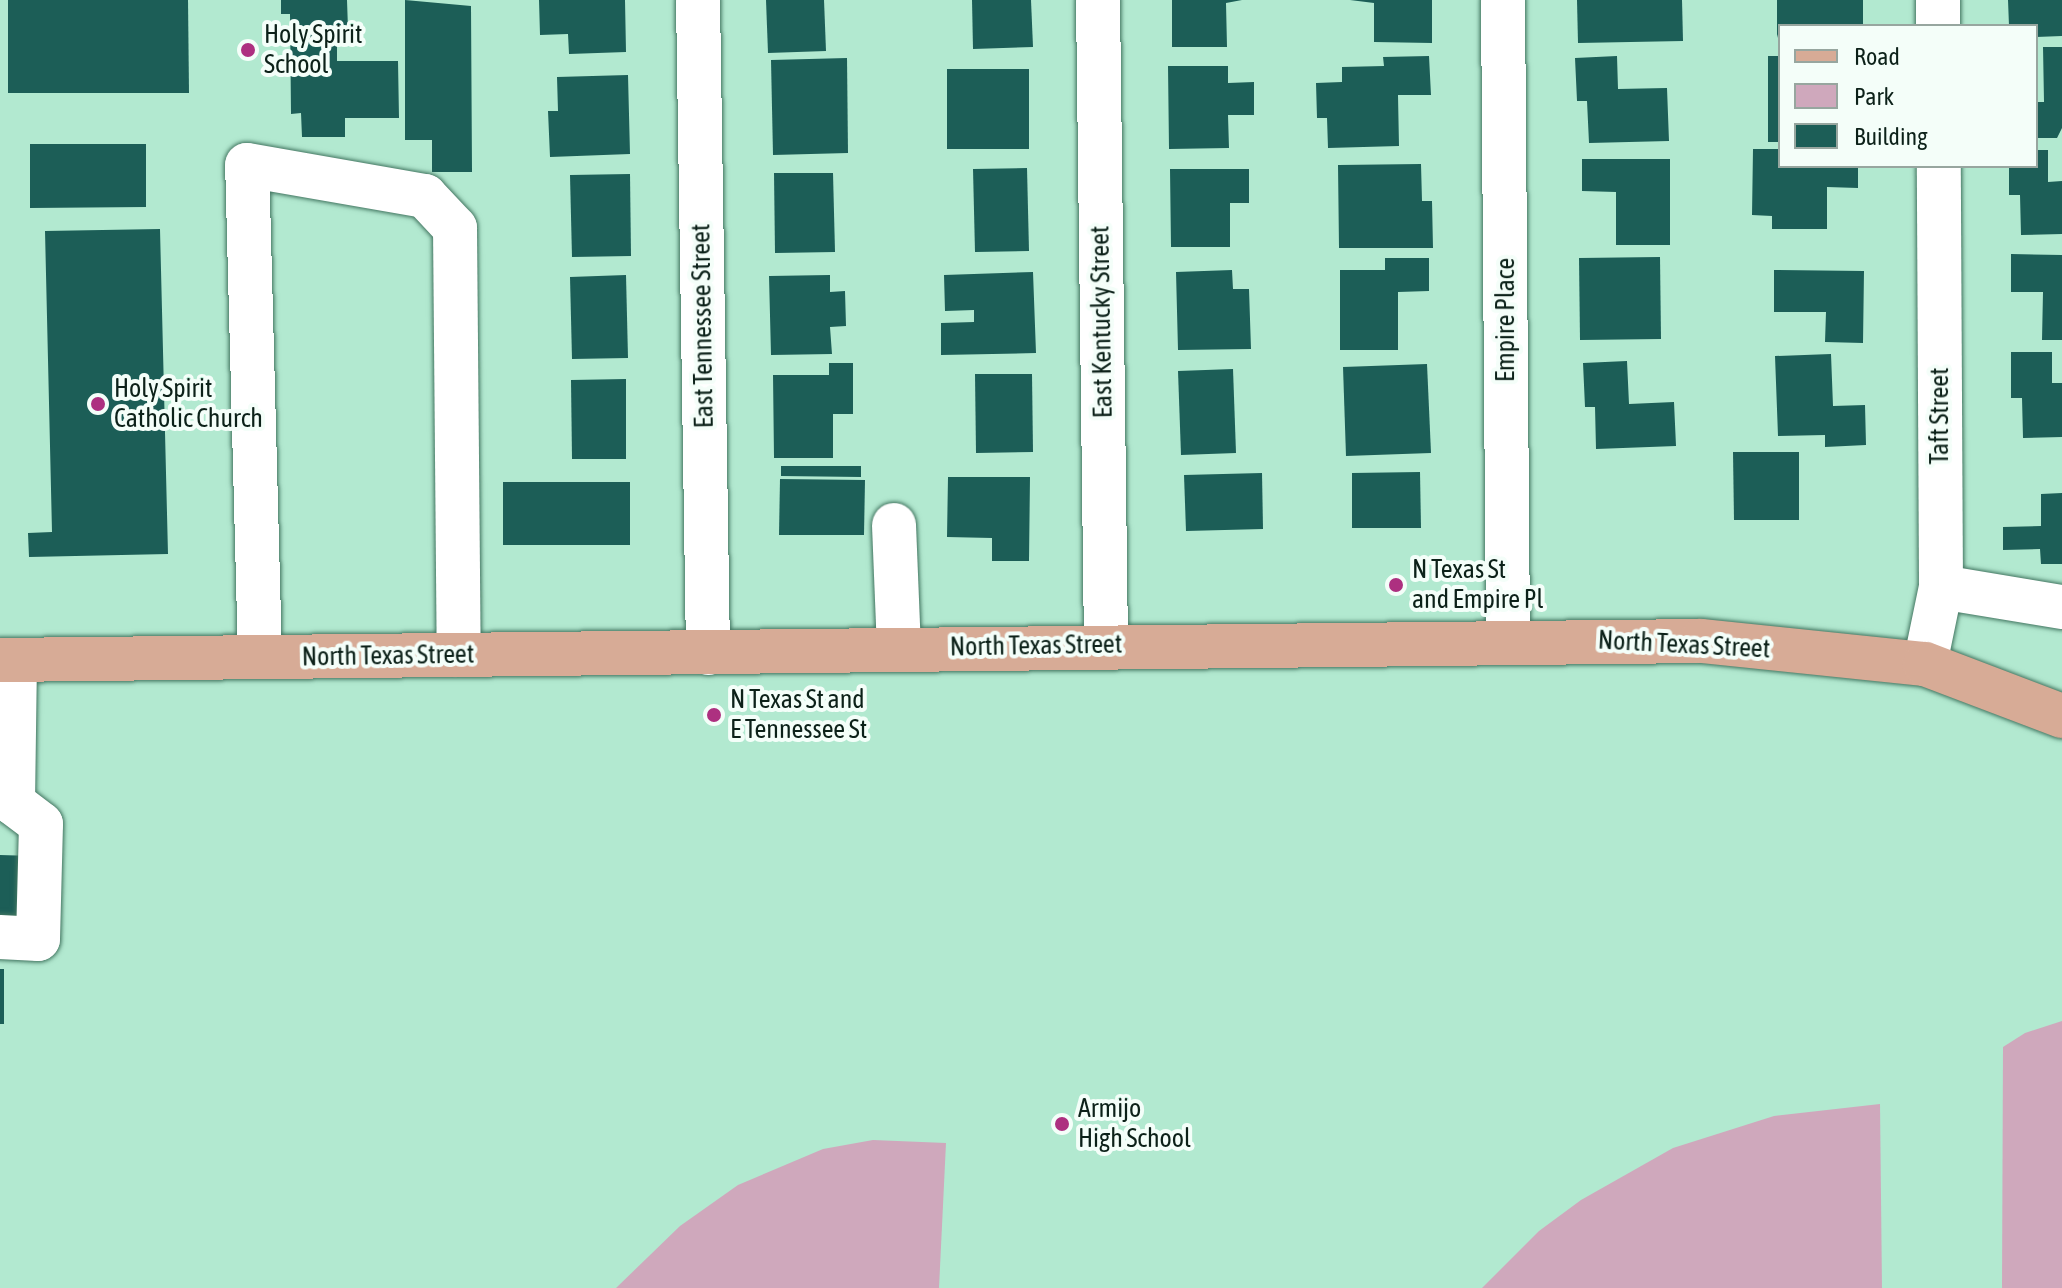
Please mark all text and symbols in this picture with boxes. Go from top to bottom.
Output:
place label: Holy Spirit School [264,19,363,80]
legend [1778,24,2038,168]
marker: Holy Spirit School [239,41,257,59]
text: Road [1854,43,1900,70]
text: Park [1854,83,1894,110]
text: Building [1854,123,1927,150]
street label: East Tennessee Street [686,223,720,429]
street label: East Kentucky Street [1085,226,1119,418]
street label: Empire Place [1490,258,1522,382]
street label: Taft Street [1924,368,1956,464]
place label: Holy Spirit Catholic Church [114,373,263,434]
marker: Holy Spirit Catholic Church [89,395,107,413]
place label: N Texas St and Empire Pl [1412,554,1543,616]
marker: N Texas St and Empire Pl [1387,576,1405,594]
street label: North Texas Street [1597,625,1771,665]
street label: North Texas Street [950,629,1122,663]
street label: North Texas Street [302,639,474,673]
place label: N Texas St and E Tennessee St [730,684,867,746]
marker: N Texas St and E Tennessee St [705,706,723,724]
place label: Armijo High School [1078,1093,1191,1154]
marker: Armijo High School [1053,1115,1071,1133]

